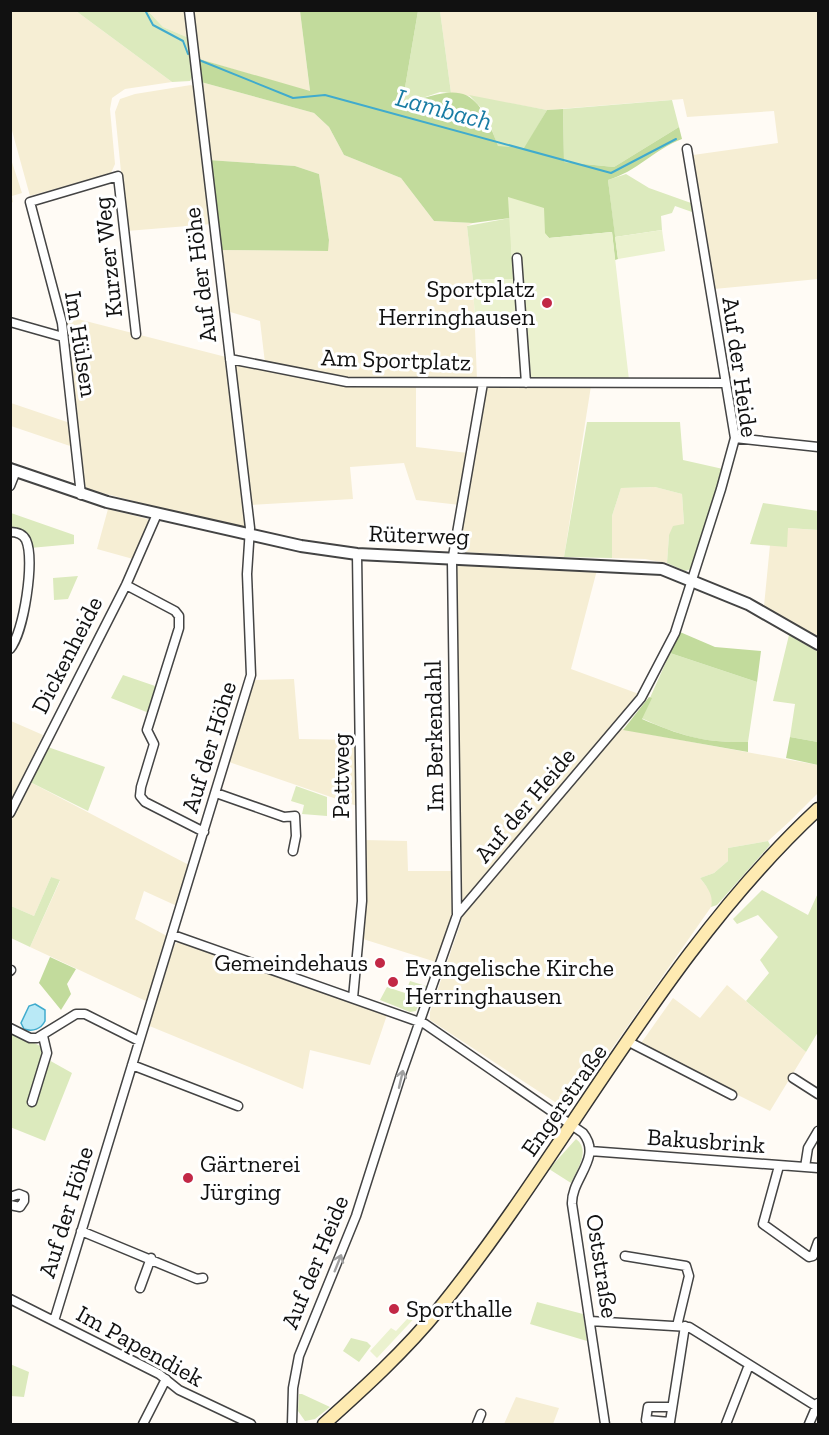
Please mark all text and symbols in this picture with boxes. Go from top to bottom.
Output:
water label: Lambach [392,81,496,137]
street label: Kurzer Weg [87,195,128,319]
street label: Auf der Höhe [177,206,222,344]
place label: Sportplatz Herringhausen [378,274,535,331]
street label: Im Hülsen [59,289,104,399]
street label: Auf der Heide [716,295,765,439]
marker: Sportplatz Herringhausen [540,296,554,310]
street label: Am Sportplatz [320,342,472,377]
street label: Rüterweg [368,518,470,551]
street label: Dickenheide [25,591,108,718]
street label: Im Berkendahl [418,660,449,812]
street label: Auf der Höhe [175,678,242,816]
street label: Pattweg [326,733,355,819]
street label: Auf der Heide [468,741,581,868]
place label: Gemeindehaus [214,948,368,977]
place label: Evangelische Kirche Herringhausen [405,953,614,1010]
marker: Gemeindehaus [373,956,387,970]
marker: Evangelische Kirche Herringhausen [386,975,400,989]
street label: Engerstraße [514,1038,613,1161]
one-way arrow [395,1070,407,1089]
street label: Bakusbrink [646,1122,767,1159]
street label: Auf der Höhe [32,1143,99,1281]
place label: Gärtnerei Jürging [200,1149,301,1206]
marker: Gärtnerei Jürging [181,1171,195,1185]
street label: Auf der Heide [275,1191,354,1333]
street label: Oststraße [580,1212,625,1320]
one-way arrow [333,1255,344,1273]
place label: Sporthalle [406,1294,512,1323]
street label: Im Papendiek [72,1299,209,1393]
marker: Sporthalle [387,1302,401,1316]

